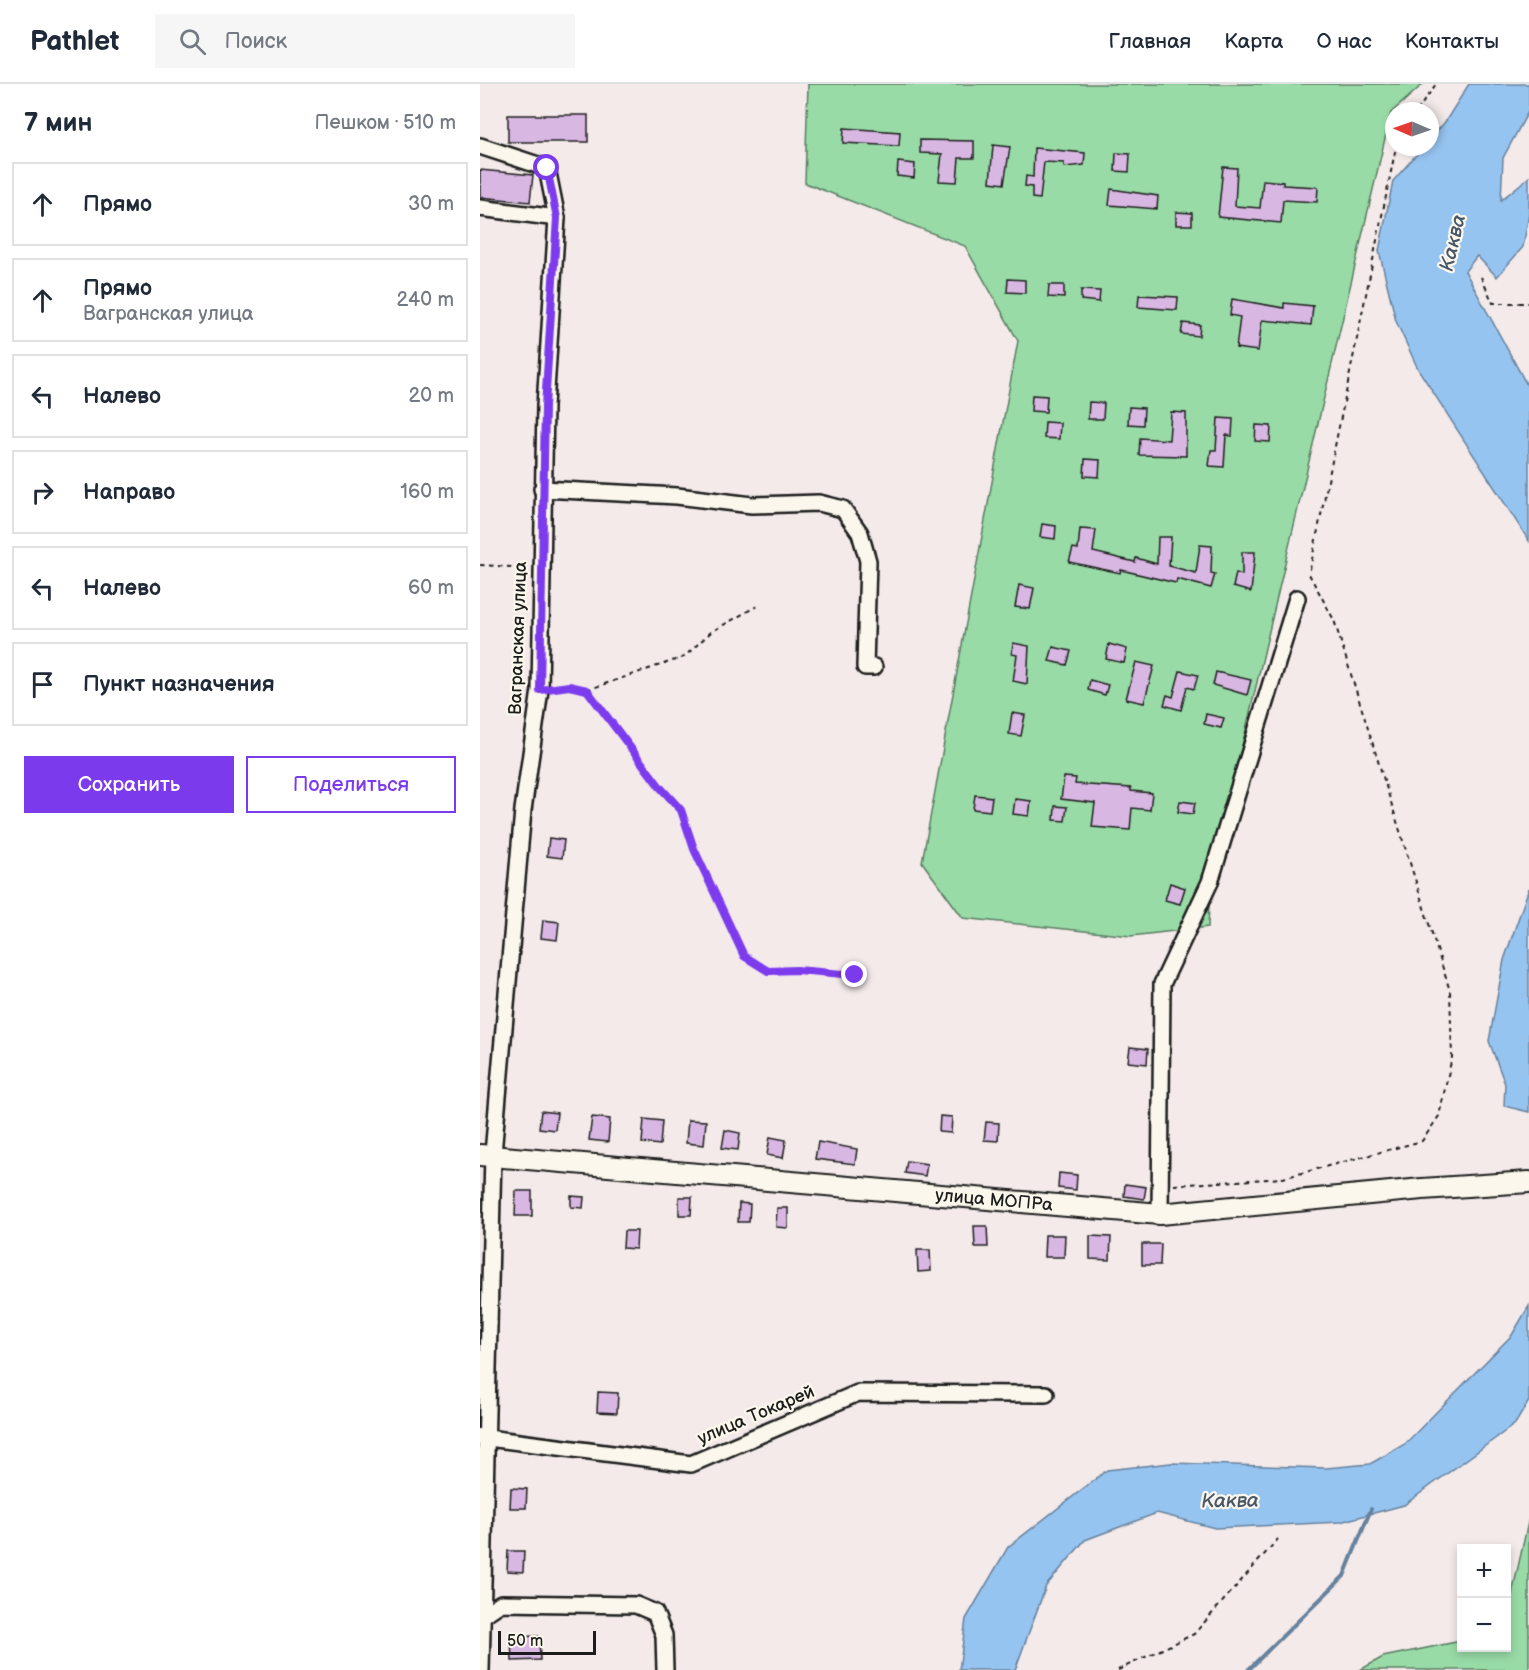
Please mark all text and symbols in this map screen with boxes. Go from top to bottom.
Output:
search box [155,14,575,68]
text: Pathlet [30,25,119,58]
icon: search [176,25,209,58]
text: Поиск [224,28,287,55]
text: Главная [1108,29,1191,54]
text: Карта [1224,29,1283,54]
text: О нас [1316,29,1372,54]
text: Контакты [1405,29,1499,54]
north arrow [1385,102,1439,156]
text: 7 мин [24,108,92,139]
text: Пешком · 510 m [315,111,456,135]
route start [533,154,559,180]
icon: ahead [26,188,59,221]
text: Прямо [83,191,152,218]
text: 30 m [408,192,454,216]
water label: Каква [1435,212,1471,274]
text: Прямо [83,275,152,302]
icon: ahead [26,284,59,317]
text: 240 m [397,288,454,312]
text: Вагранская улица [83,302,254,326]
icon: left [26,380,59,413]
text: Налево [83,383,161,410]
text: 20 m [409,384,454,408]
icon: right [26,476,59,509]
text: Направо [83,479,175,506]
text: 160 m [400,480,454,504]
street label: Вагранская улица [505,561,531,715]
icon: left [26,572,59,605]
text: Налево [83,575,161,602]
text: 60 m [408,576,454,600]
icon: arrive [26,668,59,701]
text: Пункт назначения [83,671,275,698]
button: Сохранить [24,756,234,813]
button: Поделиться [246,756,456,813]
route end [841,961,867,987]
street label: улица МОПРа [934,1184,1054,1215]
street label: улица Токарей [694,1381,818,1449]
water label: Каква [1201,1488,1259,1514]
map controls [1457,1544,1511,1652]
button: + [1457,1544,1511,1598]
button: − [1457,1598,1511,1652]
scale bar [498,1628,596,1656]
text: 50 m [507,1632,543,1651]

